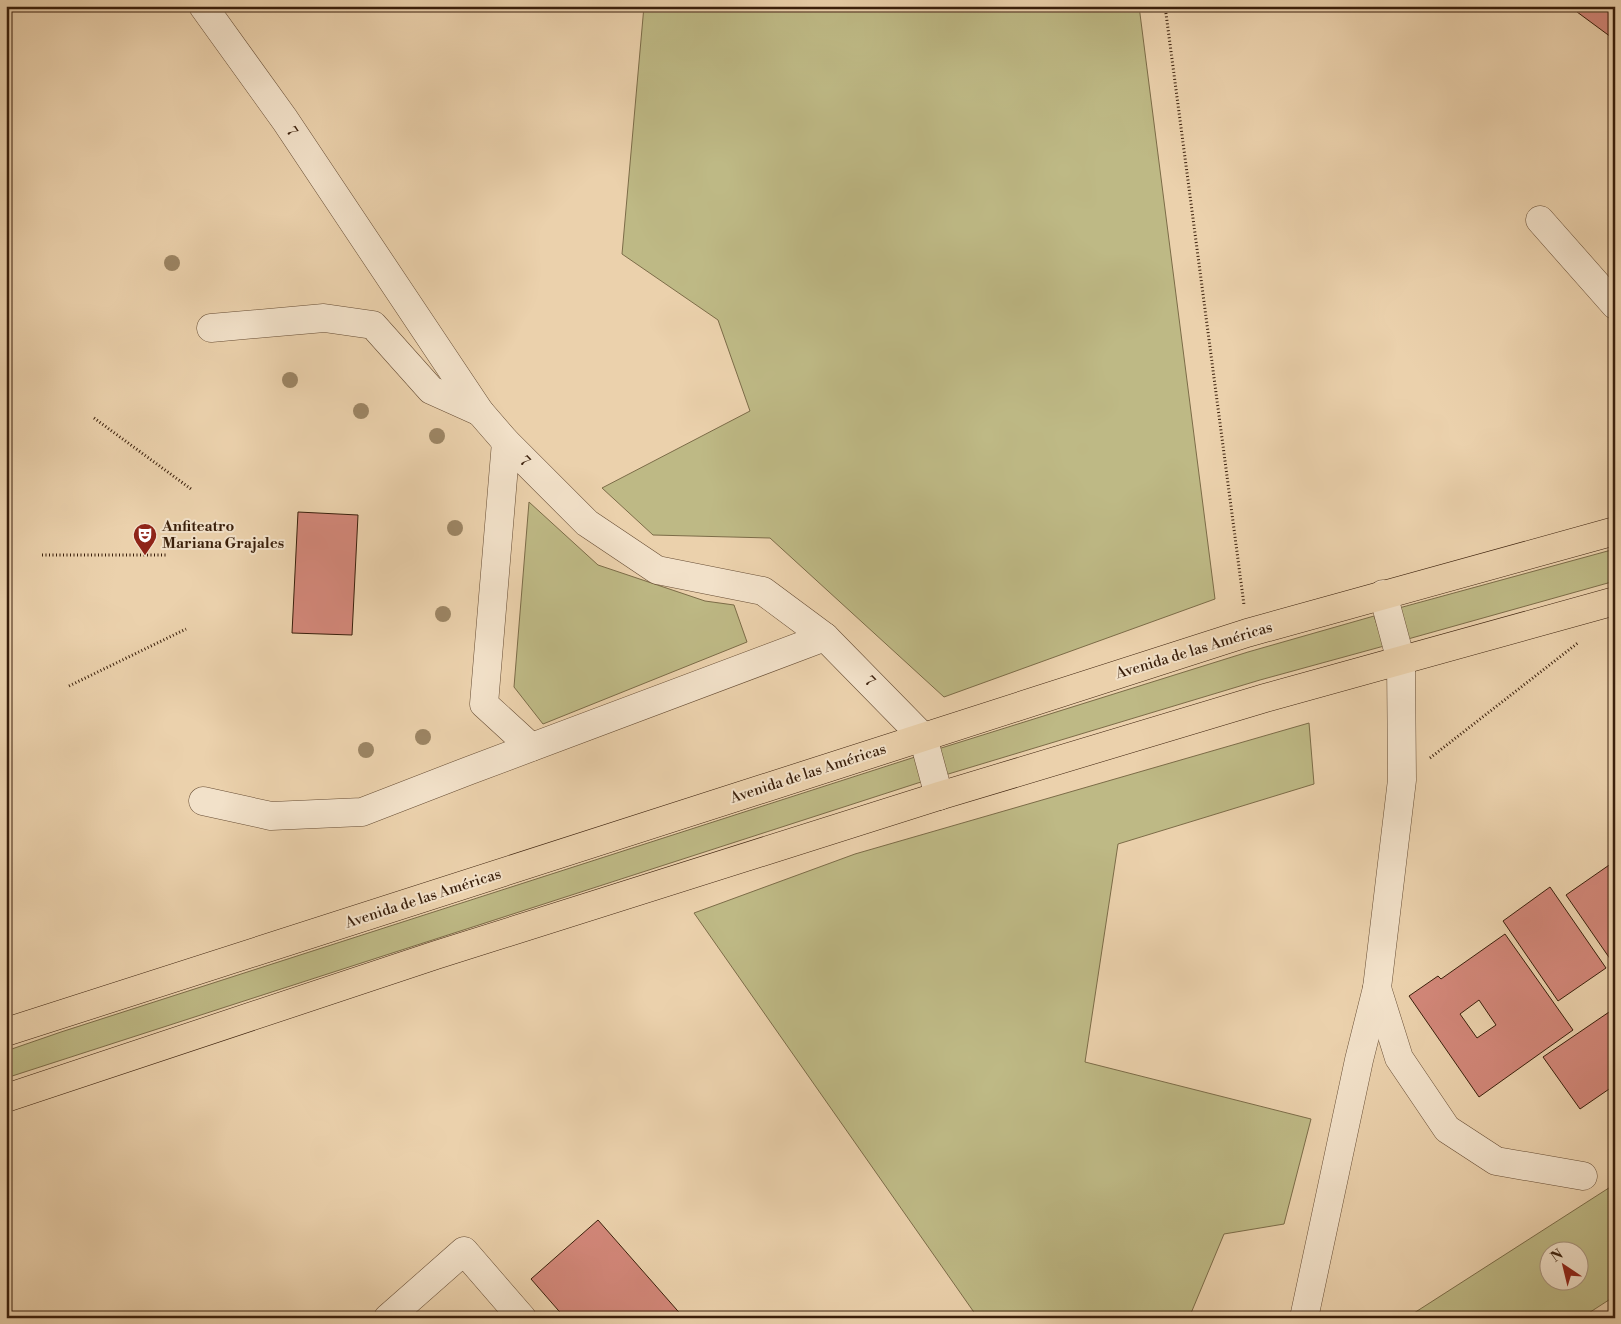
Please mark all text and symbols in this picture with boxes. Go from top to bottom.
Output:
street label: 7 [282,123,302,140]
street label: 7 [515,452,534,471]
place label: Anfiteatro Mariana Grajales [161,517,284,553]
theatre icon: Anfiteatro Mariana Grajales [132,522,158,556]
street label: Avenida de las Américas [1113,618,1275,684]
street label: 7 [860,672,879,691]
street label: Avenida de las Américas [727,739,889,808]
street label: Avenida de las Américas [342,864,504,933]
north arrow [1538,1242,1588,1292]
text: N [1547,1246,1567,1267]

